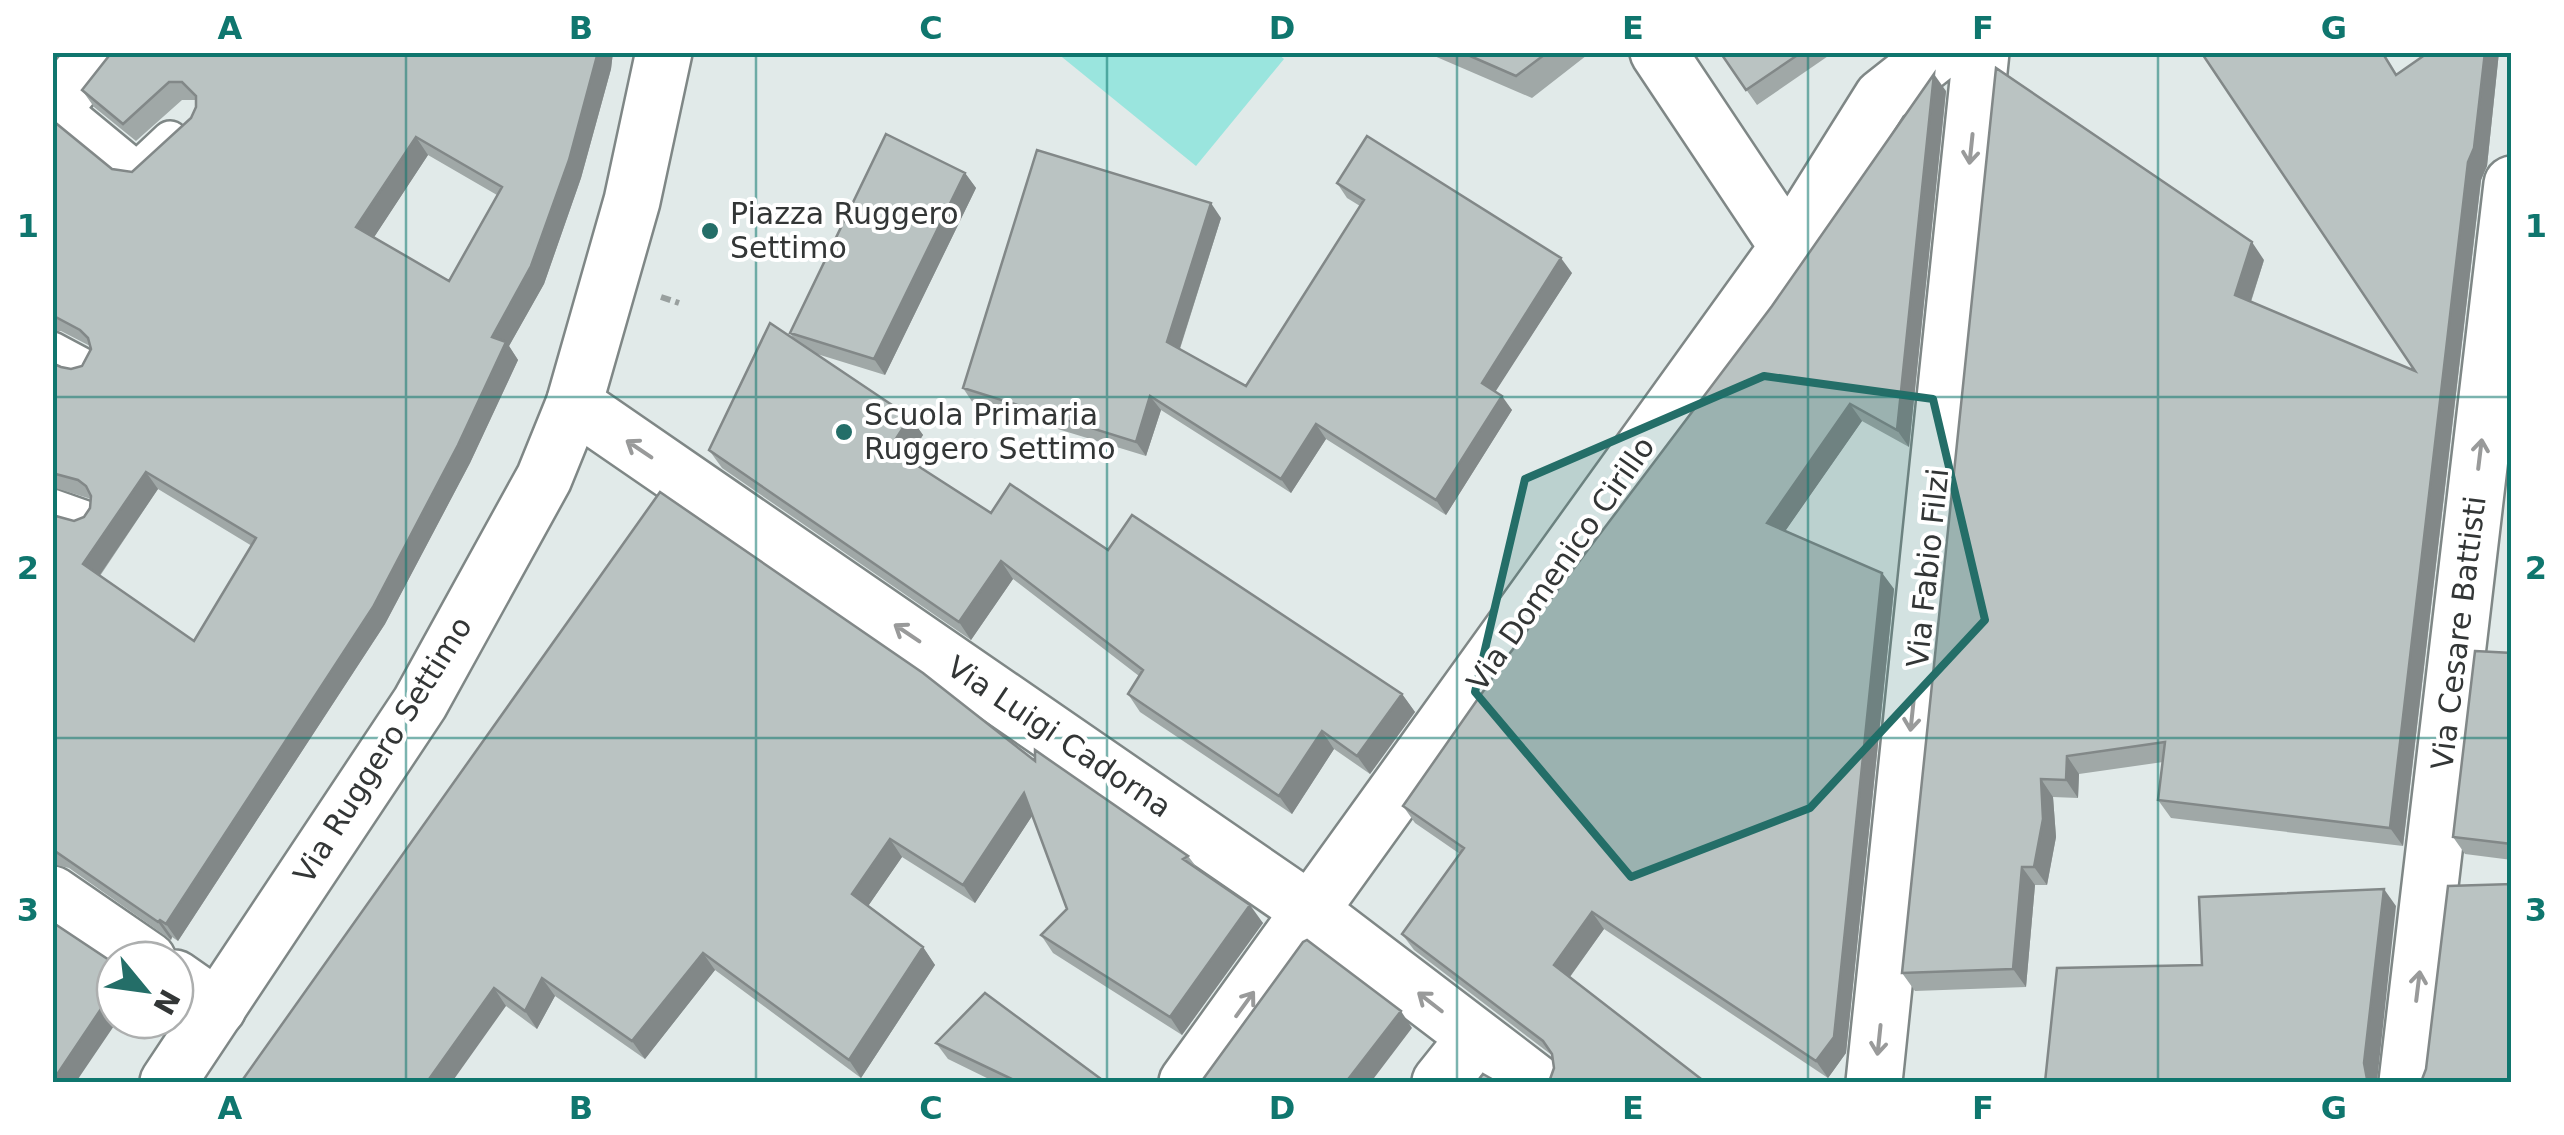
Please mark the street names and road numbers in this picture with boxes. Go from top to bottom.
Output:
street label: Via Domenico Cirillo [1460,430,1662,697]
street label: Via Fabio Filzi [1900,467,1955,669]
street label: Via Cesare Battisti [2424,494,2493,772]
street label: Via Ruggero Settimo [286,610,479,889]
street label: Via Luigi Cadorna [941,649,1178,824]

